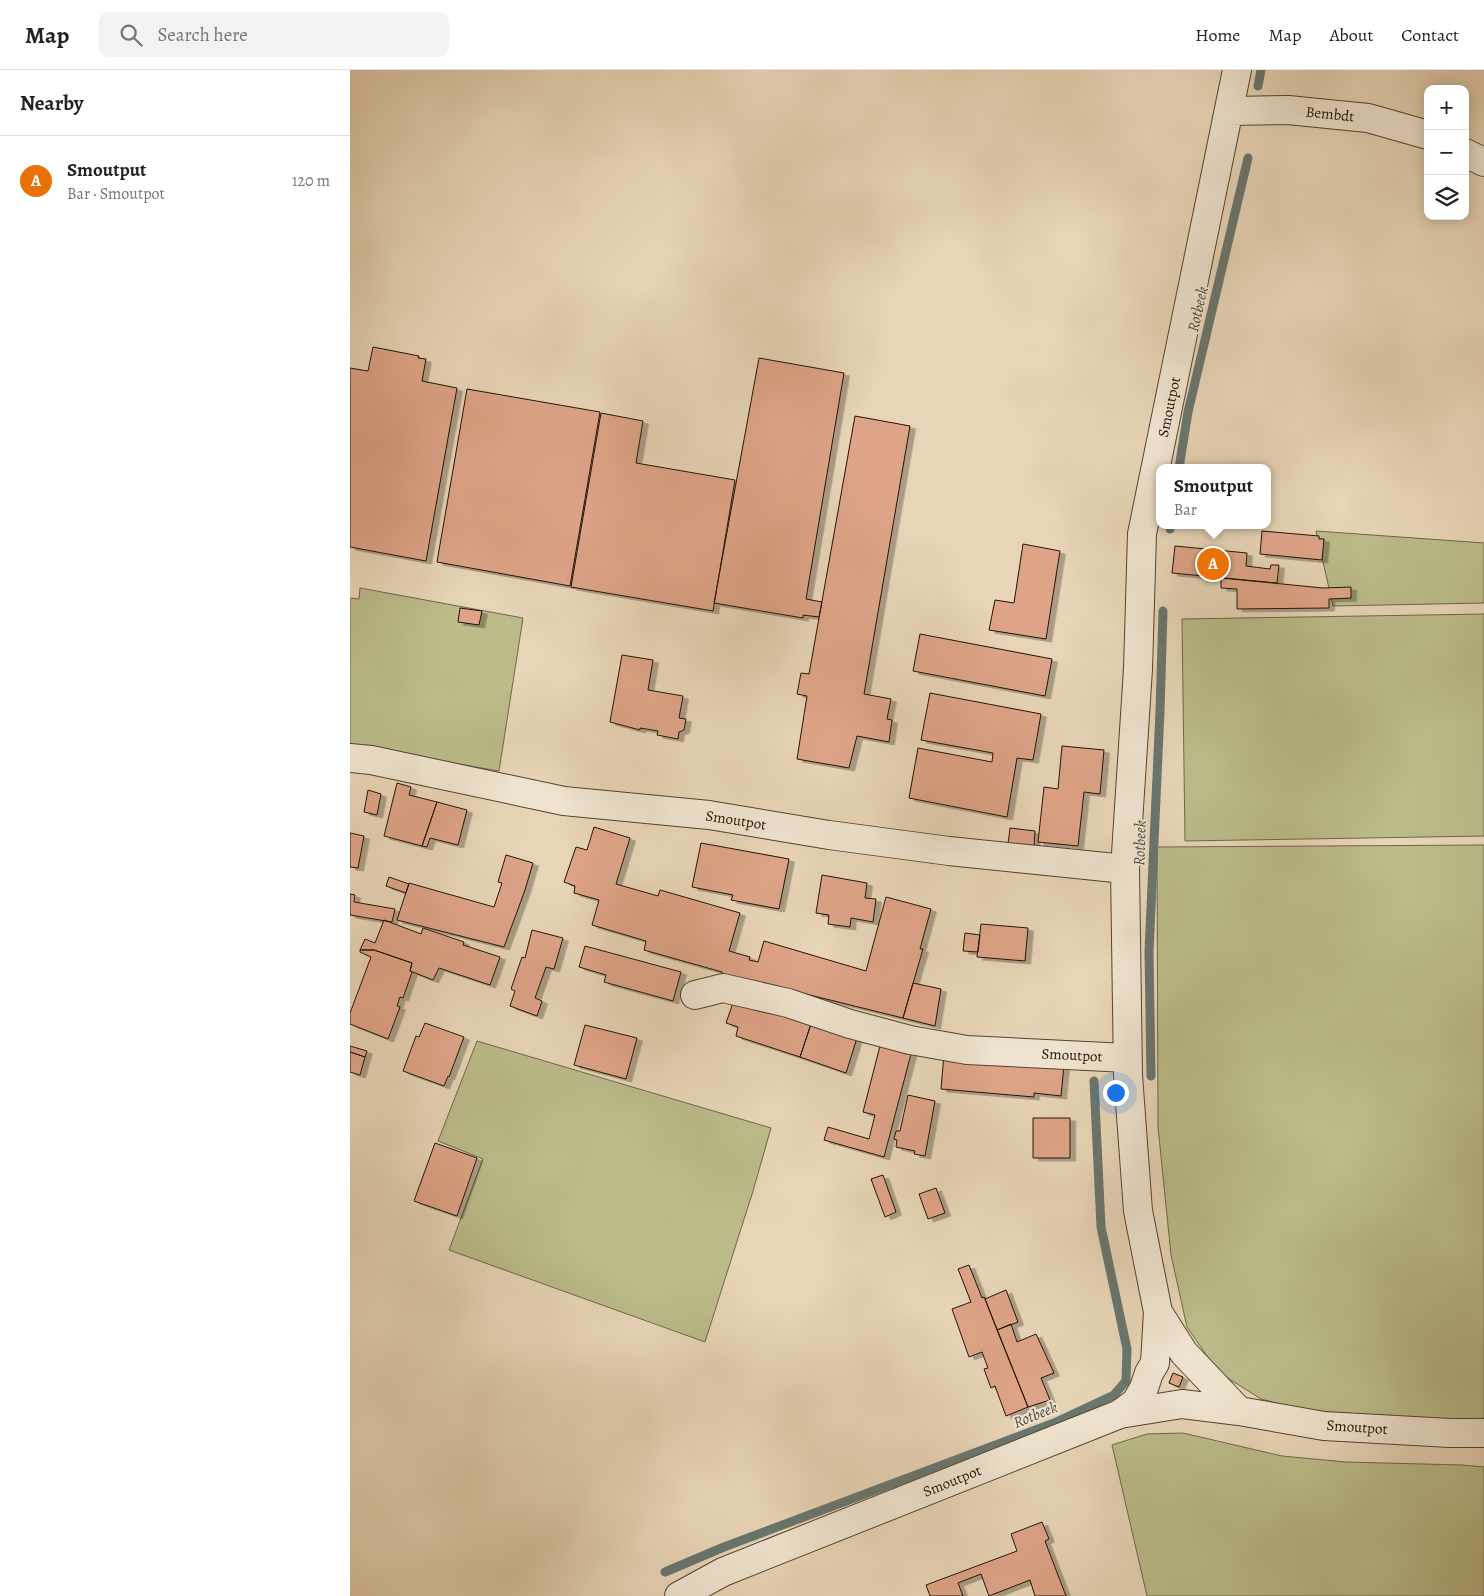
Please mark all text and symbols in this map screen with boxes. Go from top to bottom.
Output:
search box [99,12,449,57]
text: Map [25,19,69,51]
icon: search [117,21,145,49]
text: Search here [157,22,248,48]
text: Home [1195,23,1240,47]
text: Map [1268,23,1301,47]
text: About [1329,23,1373,47]
text: Contact [1401,23,1459,47]
map controls [1424,85,1469,220]
button: + [1424,85,1469,130]
text: Nearby [20,89,83,117]
street label: Bembdt [1305,102,1355,126]
button: − [1424,130,1469,175]
text: Smoutput [67,157,146,183]
text: A [31,170,41,192]
text: 120 m [292,170,330,192]
button: layers [1424,175,1469,220]
text: Bar · Smoutpot [67,183,165,205]
water label: Rotbeek [1182,284,1214,334]
street label: Smoutpot [1153,375,1185,439]
popup [1156,464,1271,529]
text: Smoutput [1174,473,1253,499]
text: Bar [1174,499,1197,521]
pin: A [1197,545,1229,583]
street label: Smoutpot [704,805,768,835]
water label: Rotbeek [1128,820,1152,866]
street label: Smoutpot [1041,1043,1103,1067]
your location [1103,1080,1129,1106]
water label: Rotbeek [1010,1396,1061,1434]
street label: Smoutpot [1326,1415,1388,1439]
street label: Smoutpot [920,1460,984,1502]

